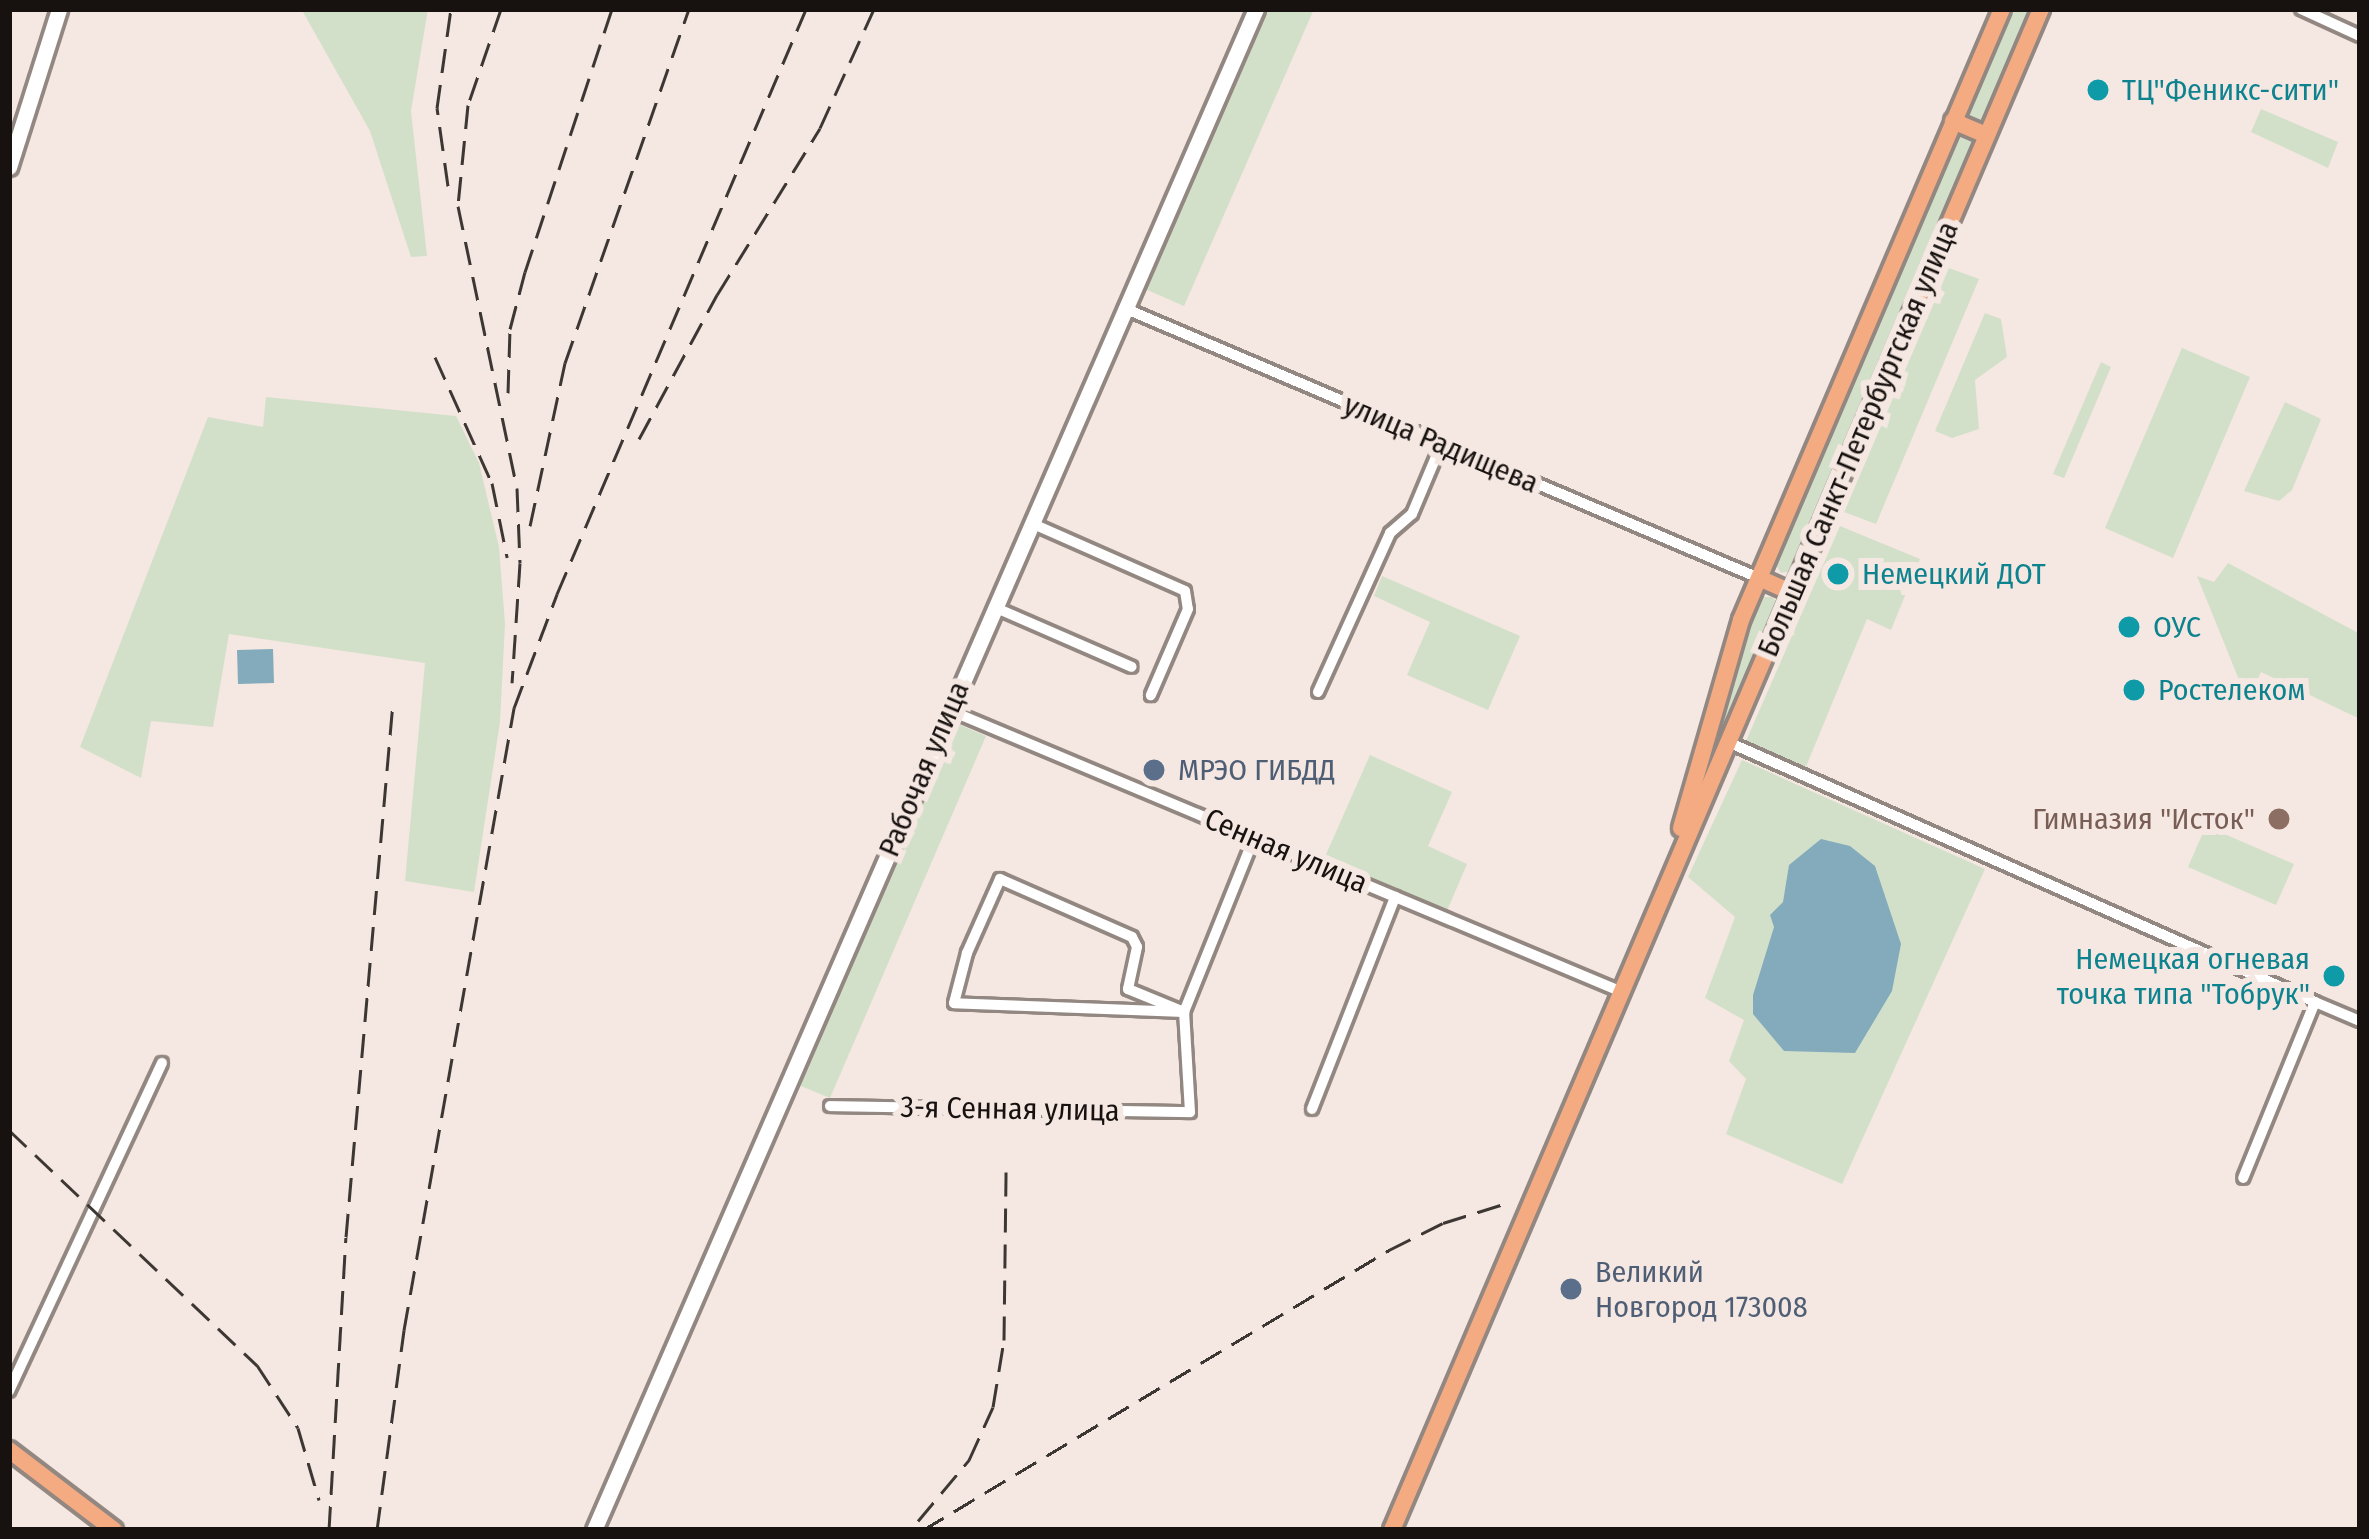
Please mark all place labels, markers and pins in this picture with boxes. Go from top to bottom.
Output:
place label: ТЦ"Феникс-сити" [2122,72,2339,108]
marker: ТЦ"Феникс-сити" [2085,77,2111,103]
place label: Немецкий ДОТ [1862,556,2046,592]
marker: Немецкий ДОТ [1825,561,1851,587]
place label: ОУС [2153,609,2201,645]
marker: ОУС [2116,614,2142,640]
place label: Ростелеком [2158,672,2305,708]
marker: Ростелеком [2121,677,2147,703]
place label: МРЭО ГИБДД [1178,752,1335,788]
marker: МРЭО ГИБДД [1141,757,1167,783]
place label: Гимназия "Исток" [2032,801,2255,837]
marker: Гимназия "Исток" [2266,806,2292,832]
place label: Немецкая огневая точка типа "Тобрук" [2057,941,2310,1012]
marker: Немецкая огневая точка типа "Тобрук" [2321,963,2347,989]
place label: Великий Новгород 173008 [1595,1254,1808,1324]
marker: Великий Новгород 173008 [1558,1276,1584,1302]

